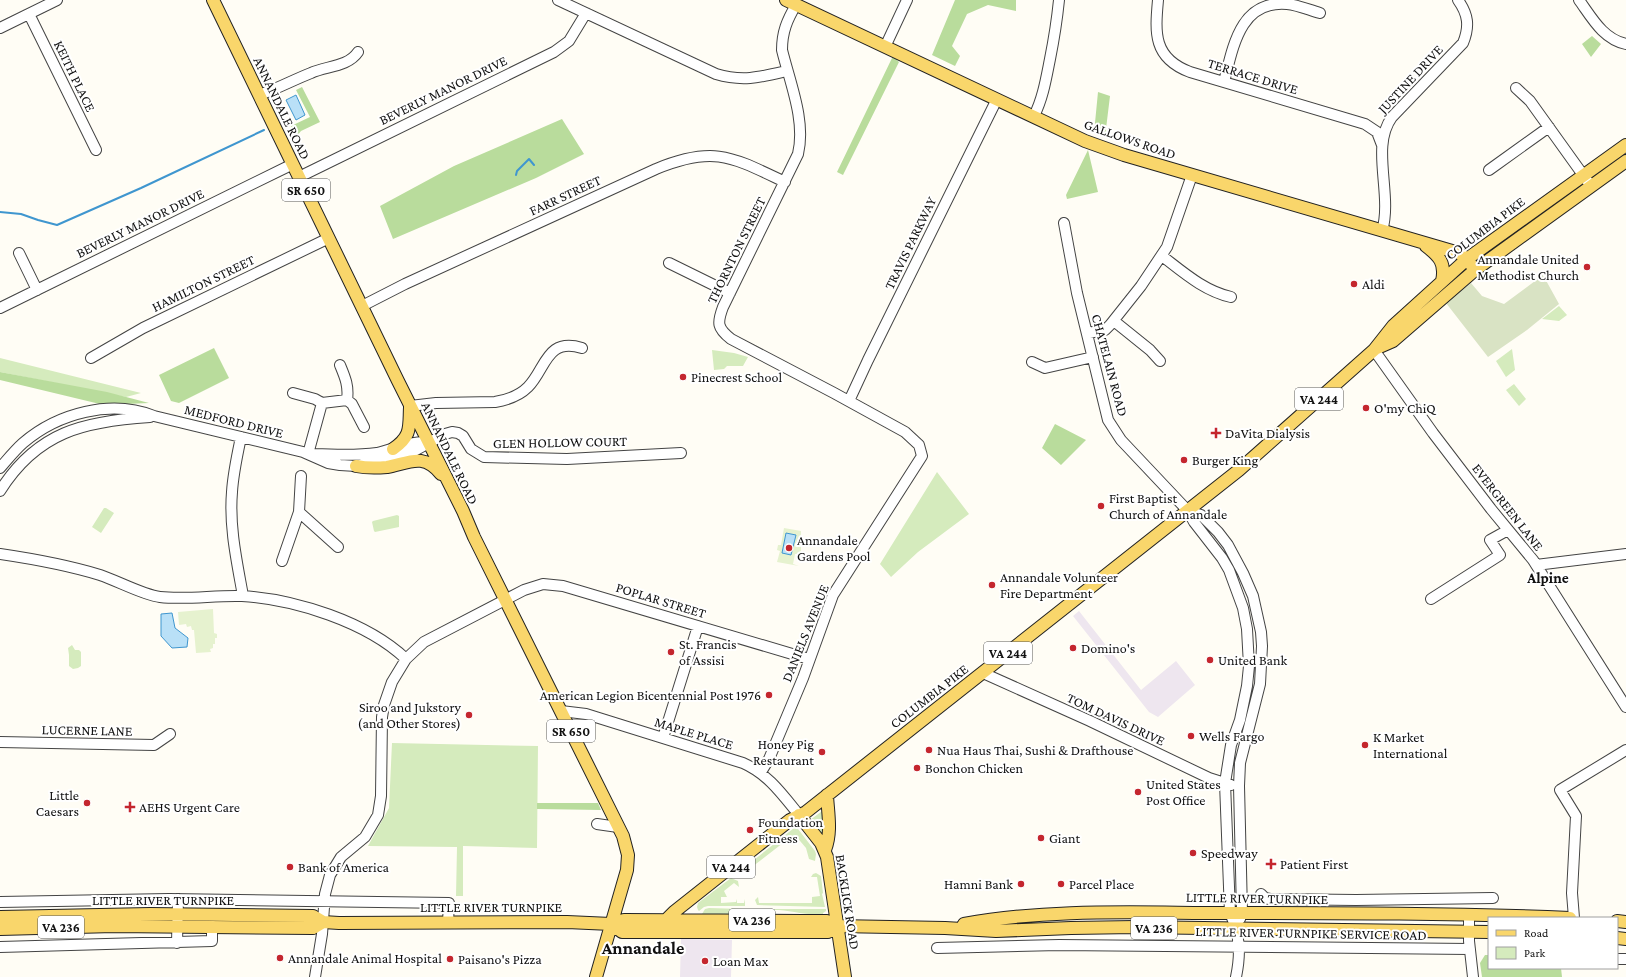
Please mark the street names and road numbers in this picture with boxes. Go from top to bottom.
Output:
street label: KEITH PLACE [51,38,99,114]
street label: JUSTINE DRIVE [1373,41,1446,118]
street label: BEVERLY MANOR DRIVE [377,52,510,128]
street label: ANNANDALE ROAD [250,54,314,162]
street label: TERRACE DRIVE [1206,55,1300,97]
street label: GALLOWS ROAD [1082,116,1178,162]
street label: FARR STREET [527,171,604,219]
road number: SR 650 [282,179,330,201]
street label: BEVERLY MANOR DRIVE [74,185,207,261]
street label: COLUMBIA PIKE [1442,193,1528,263]
street label: THORNTON STREET [703,194,769,306]
street label: TRAVIS PARKWAY [881,194,940,292]
street label: HAMILTON STREET [149,251,257,315]
street label: CHATELAIN ROAD [1089,312,1131,418]
road number: VA 244 [1295,388,1343,410]
street label: ANNANDALE ROAD [418,399,482,507]
street label: MEDFORD DRIVE [183,401,286,441]
street label: GLEN HOLLOW COURT [493,433,628,451]
street label: EVERGREEN LANE [1469,460,1547,554]
street label: POPLAR STREET [614,579,708,621]
street label: DANIELS AVENUE [778,582,832,684]
road number: VA 244 [984,642,1032,664]
street label: COLUMBIA PIKE [887,660,972,731]
street label: TOM DAVIS DRIVE [1064,689,1168,749]
street label: MAPLE PLACE [653,713,736,753]
road number: SR 650 [547,720,595,742]
street label: LUCERNE LANE [41,721,133,739]
street label: BACKLICK ROAD [833,853,863,951]
road number: VA 244 [707,856,755,878]
street label: LITTLE RIVER TURNPIKE [1186,889,1329,907]
street label: LITTLE RIVER TURNPIKE [92,892,234,908]
street label: LITTLE RIVER TURNPIKE [420,899,562,915]
road number: VA 236 [729,909,775,931]
road number: VA 236 [38,916,84,938]
road number: VA 236 [1131,917,1177,939]
street label: LITTLE RIVER TURNPIKE SERVICE ROAD [1195,923,1427,943]

